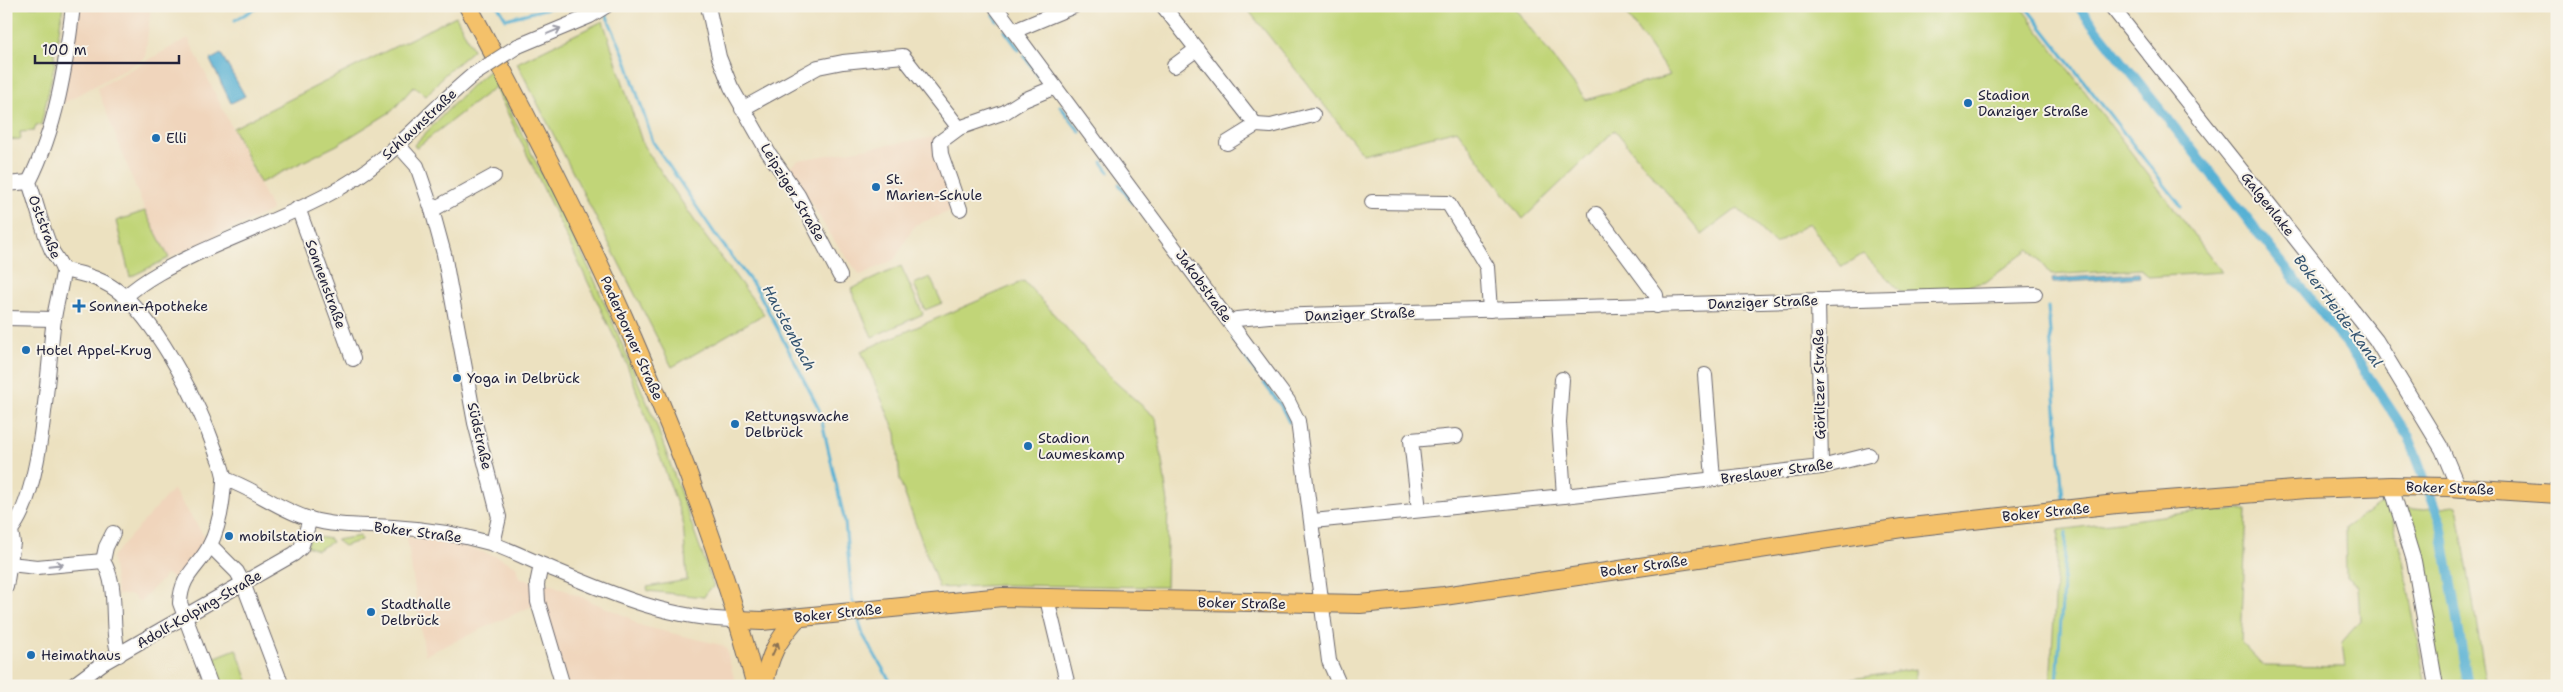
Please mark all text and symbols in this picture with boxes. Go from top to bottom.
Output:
one-way arrow [546,25,561,35]
scale bar [35,32,179,64]
text: 100 m [42,40,87,60]
street label: Schlaunstraße [378,85,460,163]
place label: Stadion Danziger Straße [1978,86,2089,120]
marker: Stadion Danziger Straße [1962,97,1974,109]
place label: Elli [166,129,187,147]
marker: Elli [150,132,162,144]
street label: Leipziger Straße [757,140,829,244]
street label: Galgenlake [2237,168,2299,240]
place label: St. Marien-Schule [886,170,982,204]
marker: St. Marien-Schule [870,181,882,193]
street label: Oststraße [25,193,65,261]
street label: Sonnenstraße [302,237,350,331]
street label: Jakobstraße [1172,246,1236,326]
water label: Boker-Heide-Kanal [2289,250,2387,372]
street label: Paderborner Straße [597,273,667,403]
water label: Haustenbach [758,281,820,375]
street label: Danziger Straße [1707,291,1819,313]
place label: Sonnen-Apotheke [89,297,208,315]
marker: Sonnen-Apotheke [73,300,85,312]
street label: Danziger Straße [1304,303,1416,325]
street label: Görlitzer Straße [1809,328,1829,440]
place label: Hotel Appel-Krug [36,341,152,359]
marker: Hotel Appel-Krug [20,344,32,356]
place label: Yoga in Delbrück [467,369,580,387]
marker: Yoga in Delbrück [451,372,463,384]
street label: Südstraße [464,401,497,472]
place label: Rettungswache Delbrück [745,407,849,441]
marker: Rettungswache Delbrück [729,418,741,430]
place label: Stadion Laumeskamp [1038,429,1125,463]
marker: Stadion Laumeskamp [1022,440,1034,452]
street label: Breslauer Straße [1720,454,1834,488]
street label: Boker Straße [2406,477,2494,499]
street label: Boker Straße [2001,498,2091,526]
street label: Boker Straße [373,518,463,546]
place label: mobilstation [239,527,324,545]
marker: mobilstation [223,530,235,542]
street label: Boker Straße [1599,551,1689,581]
one-way arrow [48,561,64,570]
street label: Adolf-Kolping-Straße [133,566,265,652]
street label: Boker Straße [1198,593,1286,613]
place label: Stadthalle Delbrück [381,595,451,629]
street label: Boker Straße [793,599,883,627]
marker: Stadthalle Delbrück [365,606,377,618]
one-way arrow [770,642,780,657]
place label: Heimathaus [41,646,121,664]
marker: Heimathaus [25,649,37,661]

